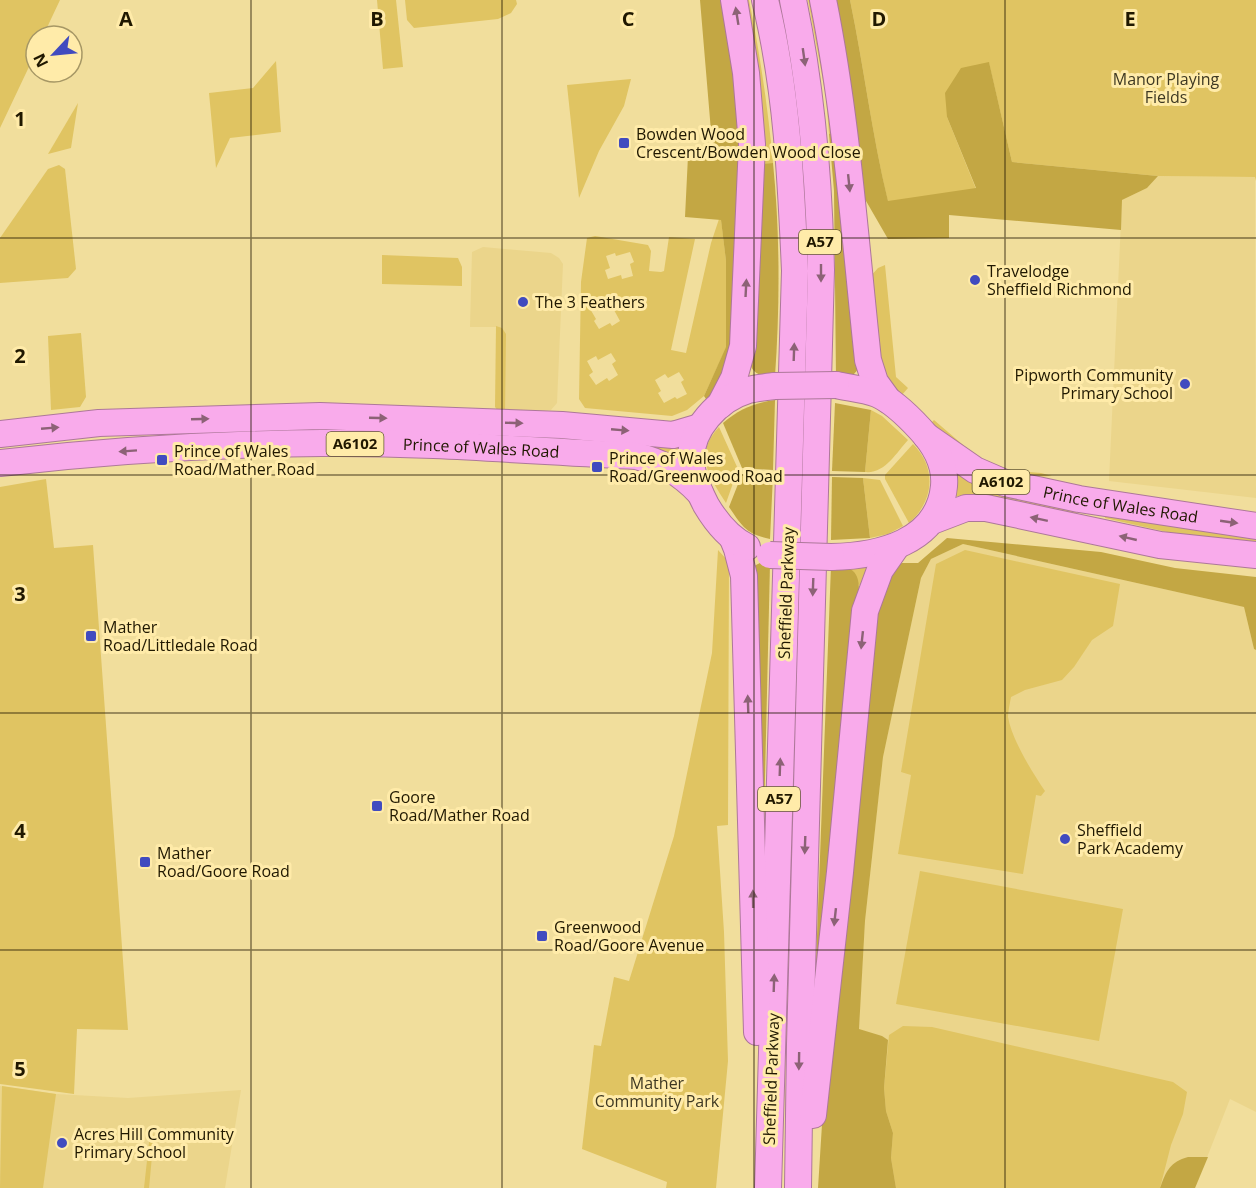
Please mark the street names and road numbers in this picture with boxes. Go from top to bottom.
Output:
road number: A57 [799,230,841,254]
road number: A6102 [326,432,384,456]
street label: Prince of Wales Road [403,433,560,463]
road number: A6102 [972,470,1030,494]
street label: Prince of Wales Road [1041,481,1200,528]
street label: Sheffield Parkway [773,526,799,659]
road number: A57 [758,787,800,811]
street label: Sheffield Parkway [758,1012,784,1145]

